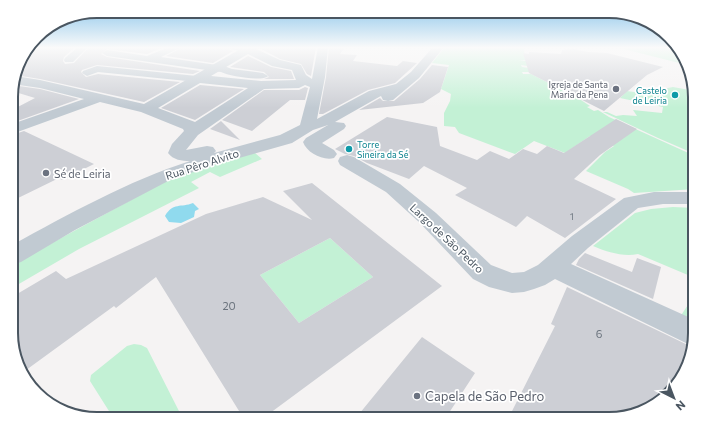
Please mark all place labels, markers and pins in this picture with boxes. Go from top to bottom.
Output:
place label: Igreja de Santa Maria da Pena [548,79,608,100]
marker: Igreja de Santa Maria da Pena [611,84,621,94]
place label: Castelo de Leiria [633,85,667,106]
marker: Castelo de Leiria [670,90,680,100]
place label: Torre Sineira da Sé [357,139,409,160]
marker: Torre Sineira da Sé [344,144,354,154]
place label: Sé de Leiria [54,167,111,180]
marker: Sé de Leiria [41,168,51,178]
place label: Capela de São Pedro [425,388,545,404]
marker: Capela de São Pedro [412,391,422,401]

